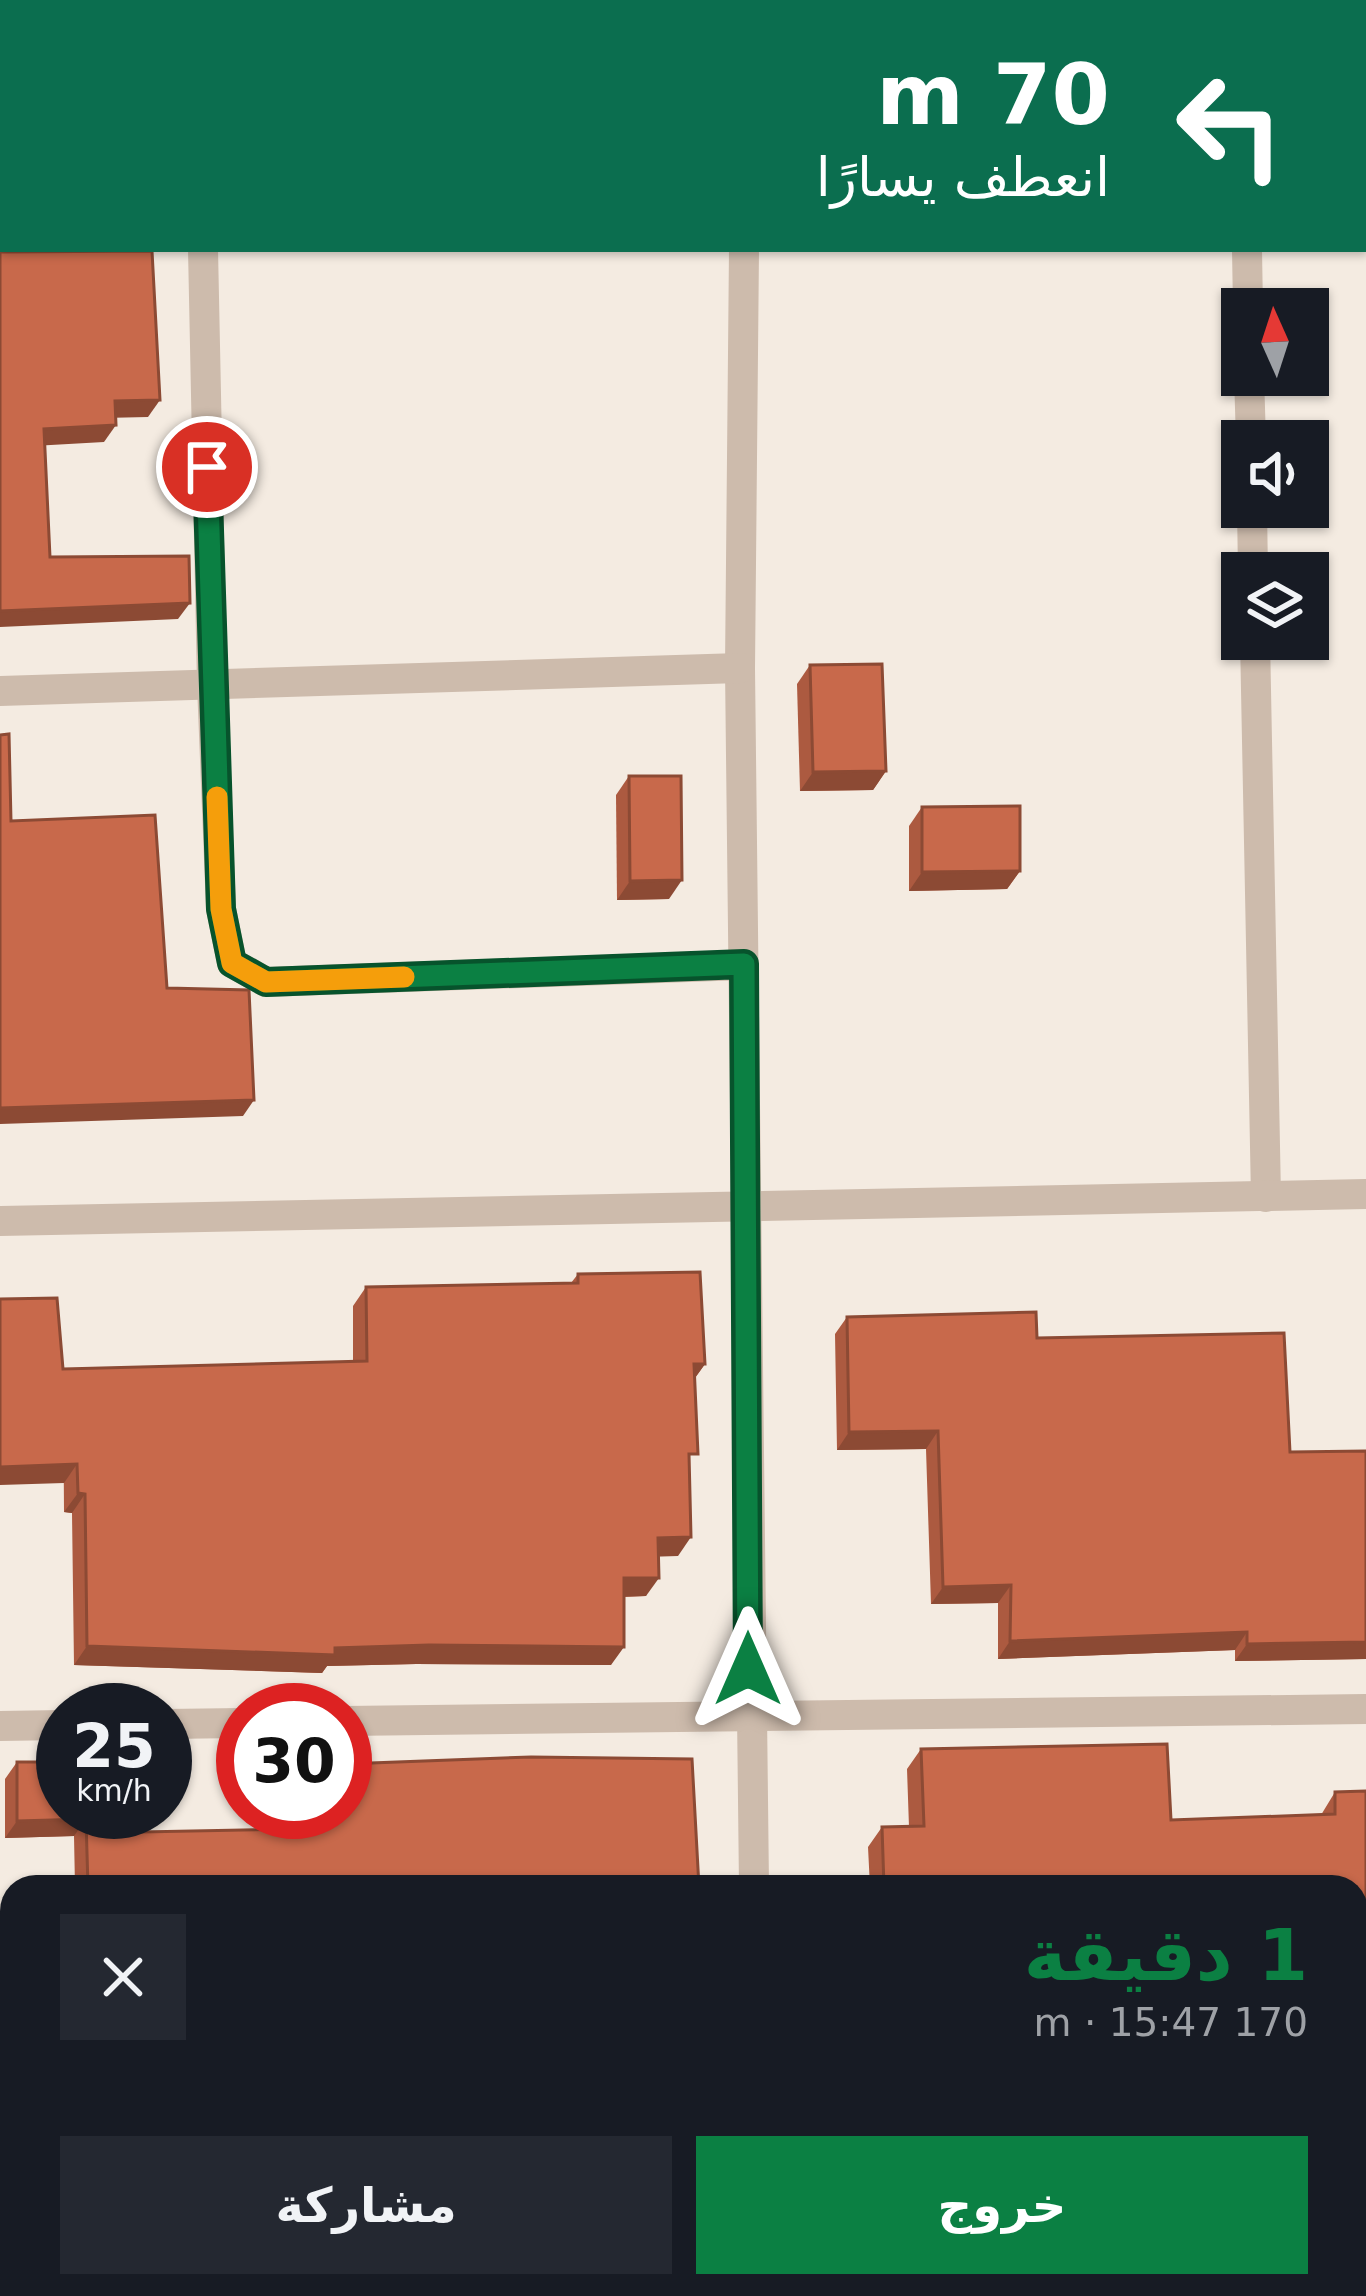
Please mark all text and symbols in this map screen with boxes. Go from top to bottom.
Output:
text: 70 m [876,46,1110,144]
icon: left [1152,48,1308,204]
text: انعطف يسارًا [816,146,1110,209]
north arrow [1221,288,1329,396]
map controls [1221,288,1329,660]
pin [156,416,258,518]
button: sound [1221,420,1329,528]
icon: arrive [174,434,240,500]
button: layers [1221,552,1329,660]
position arrow [685,1606,811,1732]
speed limit sign: 30 [216,1683,372,1839]
text: 25 [72,1711,156,1781]
text: km/h [76,1773,152,1808]
text: 1 دقيقة [1024,1913,1308,1997]
button: close [60,1914,186,2040]
text: 170 m · 15:47 [1034,2000,1308,2045]
button: مشاركة [60,2136,672,2274]
button: خروج [696,2136,1308,2274]

